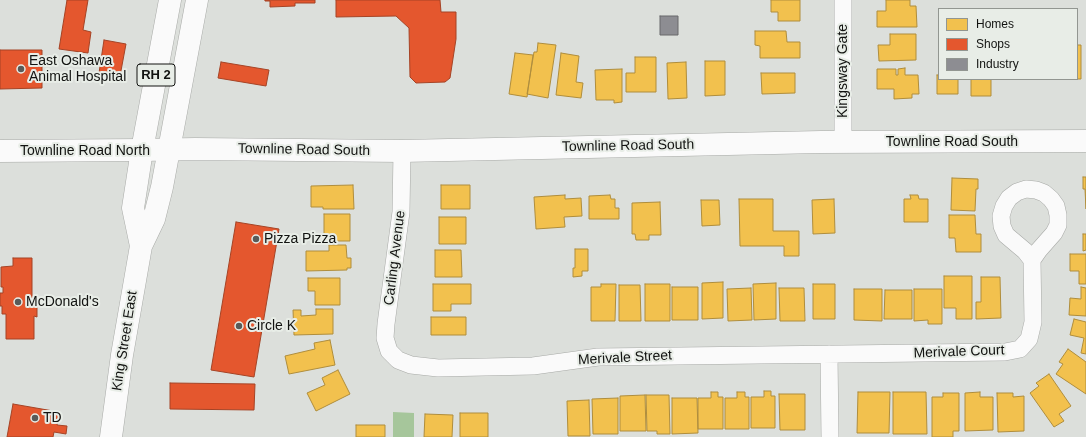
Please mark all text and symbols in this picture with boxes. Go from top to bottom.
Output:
legend [938,8,1078,80]
text: Homes [976,17,1014,31]
street label: Kingsway Gate [835,24,851,118]
text: Shops [976,37,1010,51]
place label: East Oshawa Animal Hospital [29,53,126,86]
text: Industry [976,57,1019,71]
marker: East Oshawa Animal Hospital [16,64,26,74]
road number: RH 2 [137,64,175,86]
street label: Townline Road South [886,134,1018,150]
street label: Townline Road South [562,136,694,156]
street label: Townline Road South [238,140,370,160]
street label: Townline Road North [20,143,150,159]
street label: Carling Avenue [381,210,409,306]
place label: Pizza Pizza [264,231,336,247]
marker: Pizza Pizza [251,234,261,244]
street label: King Street East [109,290,141,392]
place label: McDonald's [26,294,99,310]
marker: McDonald's [13,297,23,307]
place label: Circle K [247,318,296,334]
marker: Circle K [234,321,244,331]
street label: Merivale Court [913,342,1005,362]
street label: Merivale Street [578,347,672,369]
place label: TD [43,410,62,426]
marker: TD [30,413,40,423]

